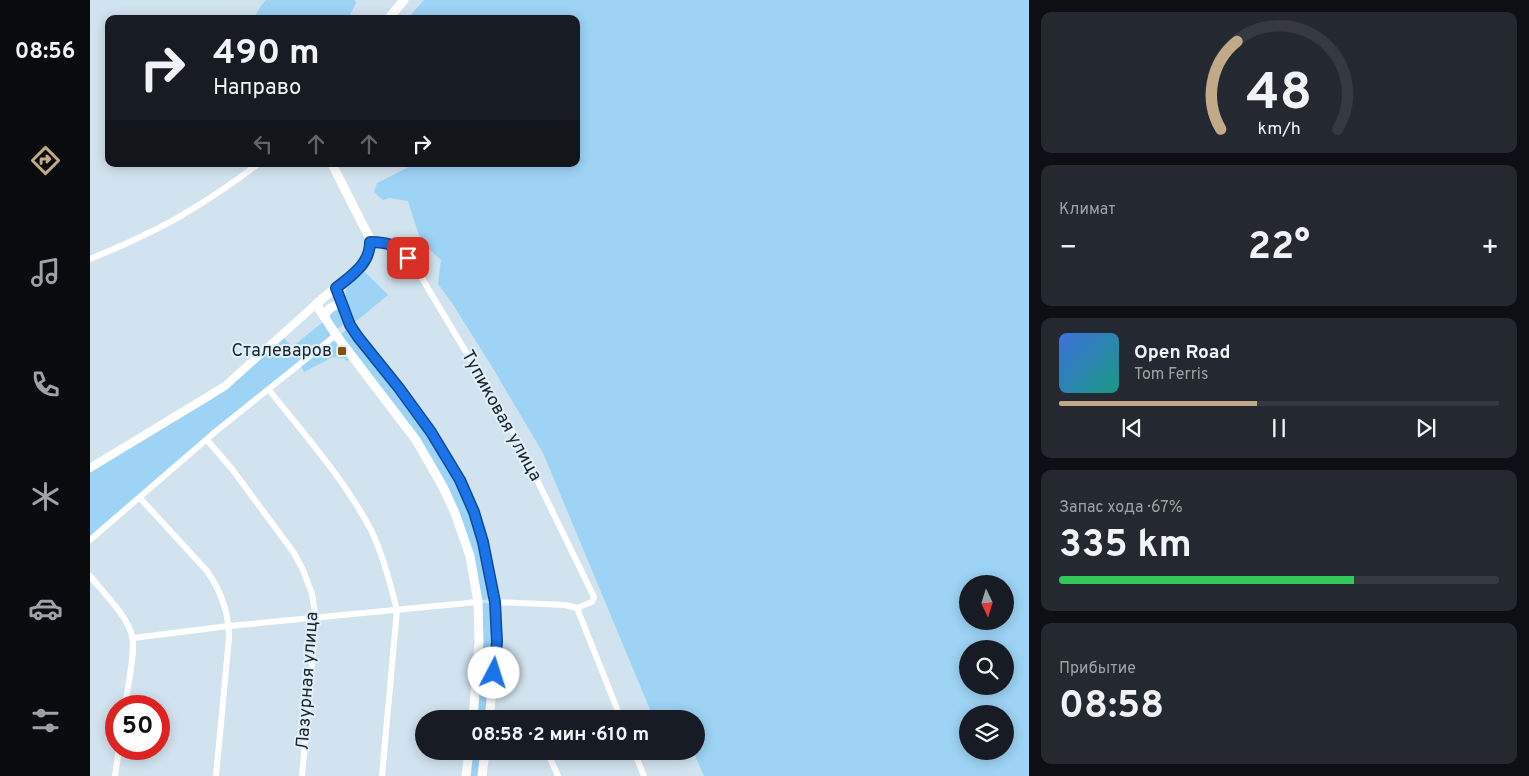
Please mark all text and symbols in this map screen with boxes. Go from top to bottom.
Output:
text: 490 m [213,32,320,76]
icon: right [130,35,195,100]
text: 08:56 [15,39,75,66]
text: 48 [1246,62,1312,128]
text: Направо [213,75,301,102]
text: km/h [1257,118,1301,141]
icon: left [249,130,277,158]
icon: ahead [302,130,330,158]
icon: ahead [355,130,383,158]
icon: right [408,130,436,158]
icon: directions [28,143,63,178]
text: Климат [1059,200,1116,220]
text: 22° [1248,224,1310,273]
text: − [1059,231,1077,267]
text: + [1481,231,1499,267]
pin [387,237,429,279]
icon: arrive [394,244,422,272]
icon: music [28,255,63,290]
place label: Сталеваров [232,340,332,363]
text: Open Road [1134,341,1230,365]
marker: Сталеваров [336,345,348,357]
street label: Тупиковая улица [455,346,547,486]
text: Tom Ferris [1134,365,1208,385]
icon: phone [28,367,63,402]
icon: previous [1118,414,1146,442]
icon: pause [1265,414,1293,442]
icon: next [1412,414,1440,442]
icon: climate [28,479,63,514]
text: Запас хода · 67% [1059,498,1183,518]
text: 335 km [1059,522,1192,571]
north arrow [959,575,1014,630]
map controls [959,575,1014,760]
icon: car [28,591,63,626]
street label: Лазурная улица [292,611,324,751]
button: search [959,640,1014,695]
position arrow [467,646,519,698]
text: Прибытие [1059,659,1136,679]
text: 08:58 [1059,683,1164,732]
speed limit sign: 50 [105,695,170,760]
icon: filters [28,703,63,738]
button: layers [959,705,1014,760]
text: 08:58 · 2 мин · 610 m [471,723,649,747]

